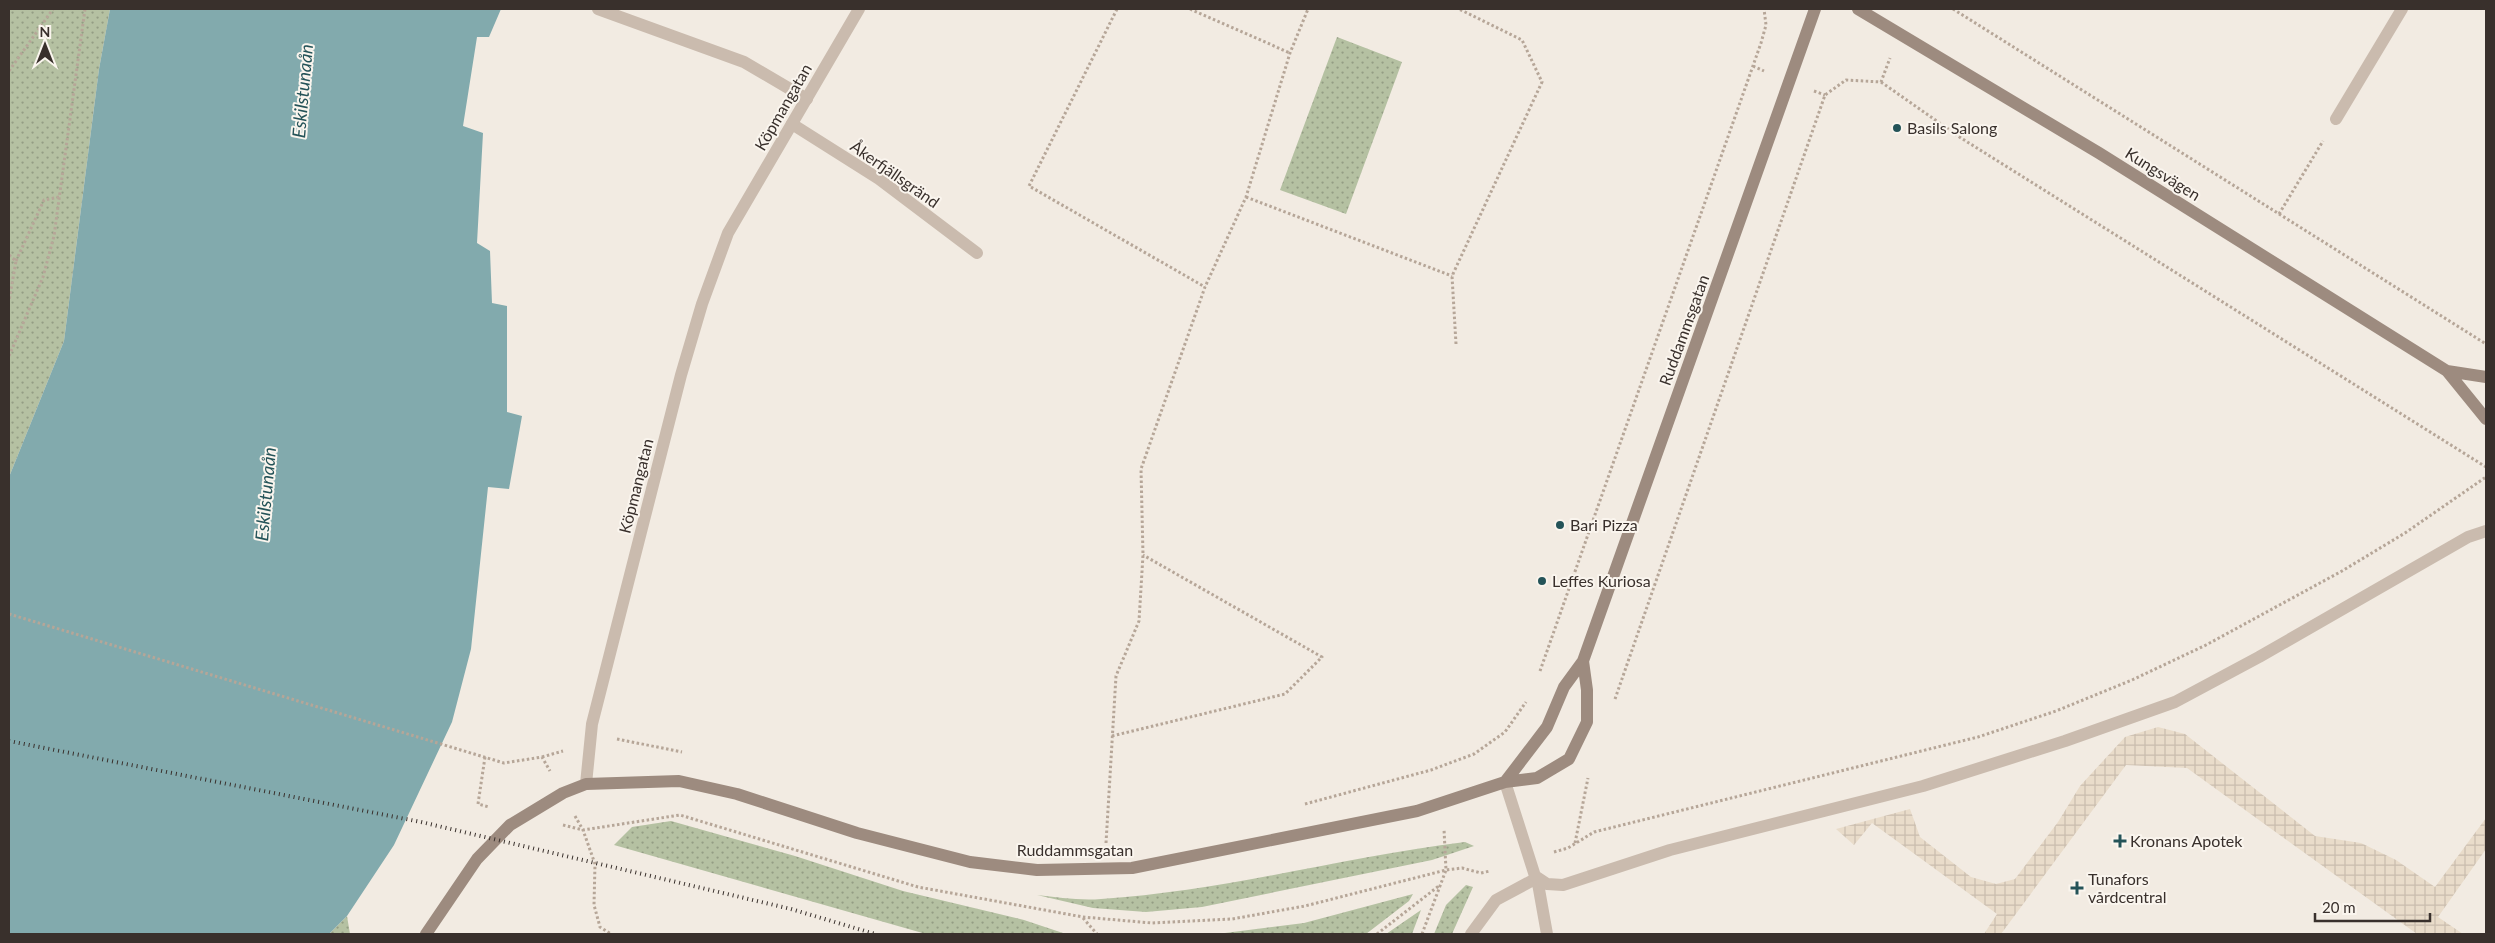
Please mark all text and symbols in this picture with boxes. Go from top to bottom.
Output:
north arrow [20,20,70,70]
text: N [40,23,50,40]
water label: Eskilstunaån [287,43,317,139]
street label: Köpmangatan [750,60,815,153]
place label: Basils Salong [1907,118,1997,137]
marker: Basils Salong [1891,122,1903,134]
street label: Åkerfjällsgränd [847,136,943,211]
street label: Kungsvägen [2122,143,2204,204]
street label: Ruddammsgatan [1655,272,1712,388]
street label: Köpmangatan [615,437,656,535]
water label: Eskilstunaån [250,446,280,542]
place label: Bari Pizza [1570,515,1638,534]
marker: Bari Pizza [1554,519,1566,531]
place label: Leffes Kuriosa [1552,571,1651,590]
marker: Leffes Kuriosa [1536,575,1548,587]
place label: Kronans Apotek [2130,831,2243,850]
marker: Kronans Apotek [2114,835,2126,847]
street label: Ruddammsgatan [1017,840,1133,859]
place label: Tunafors vårdcentral [2088,869,2166,906]
marker: Tunafors vårdcentral [2070,881,2084,895]
scale bar [2315,890,2430,922]
text: 20 m [2322,898,2356,916]

